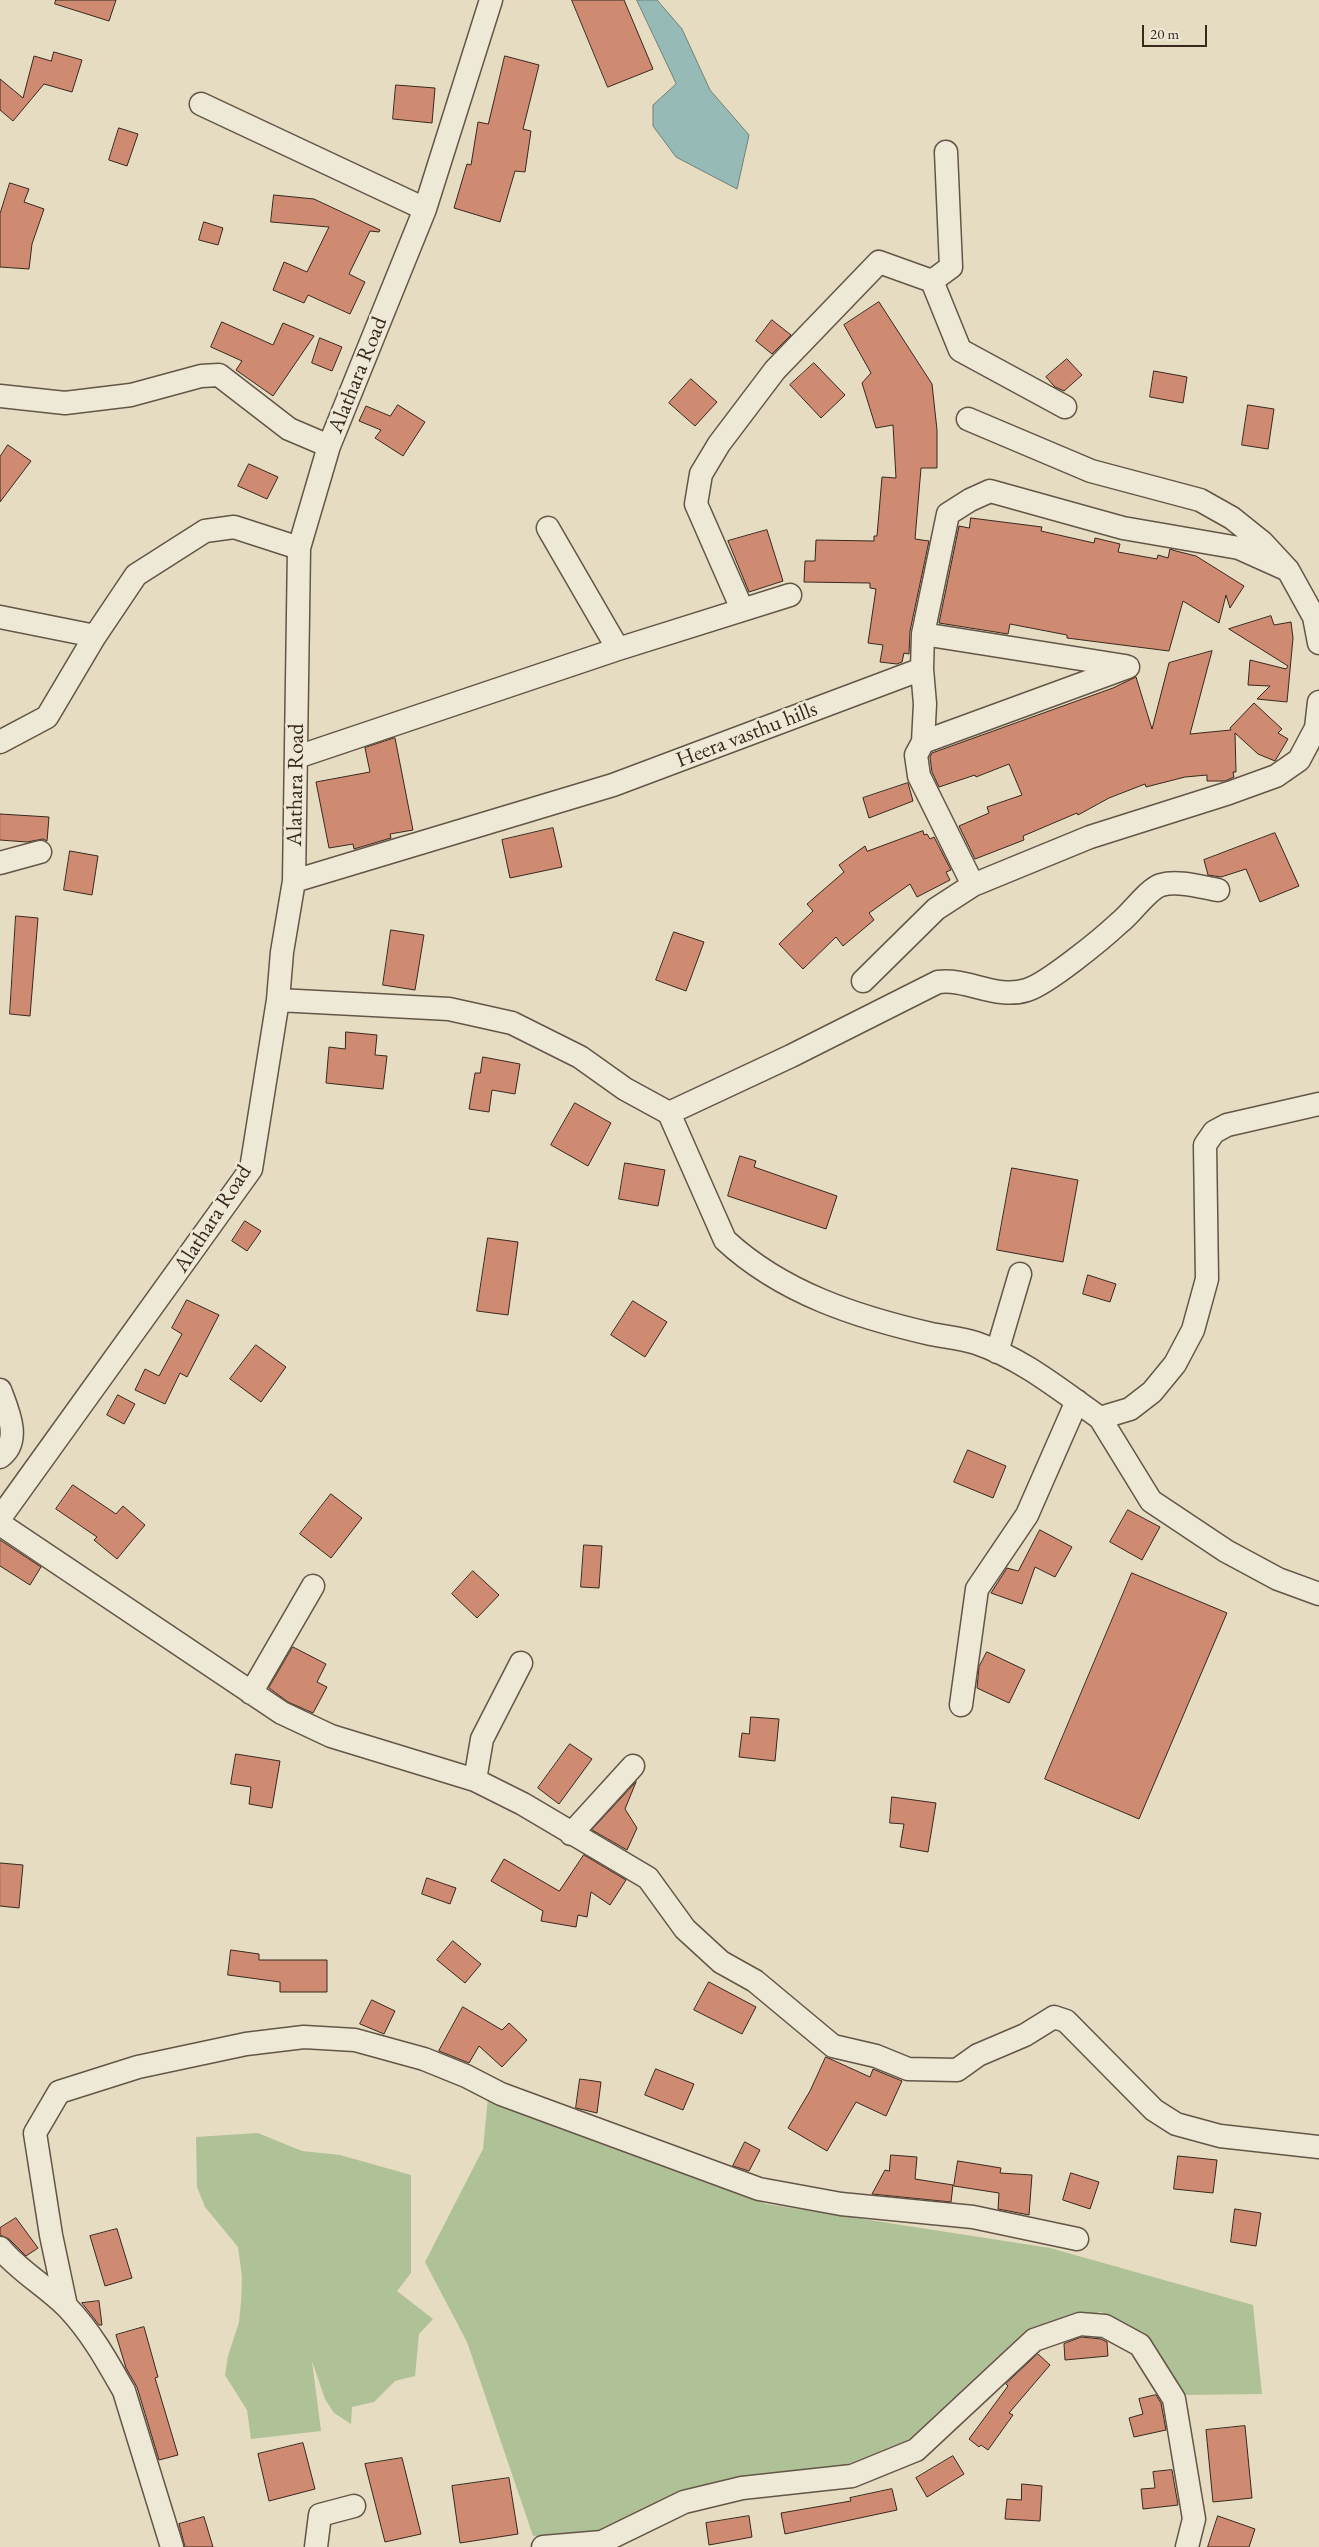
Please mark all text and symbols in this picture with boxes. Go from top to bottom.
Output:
scale bar [1144,15,1209,47]
text: 20 m [1150,24,1179,43]
street label: Alathara Road [323,313,393,437]
street label: Heera vasthu hills [673,696,821,774]
street label: Alathara Road [282,723,310,847]
street label: Alathara Road [168,1160,258,1278]

